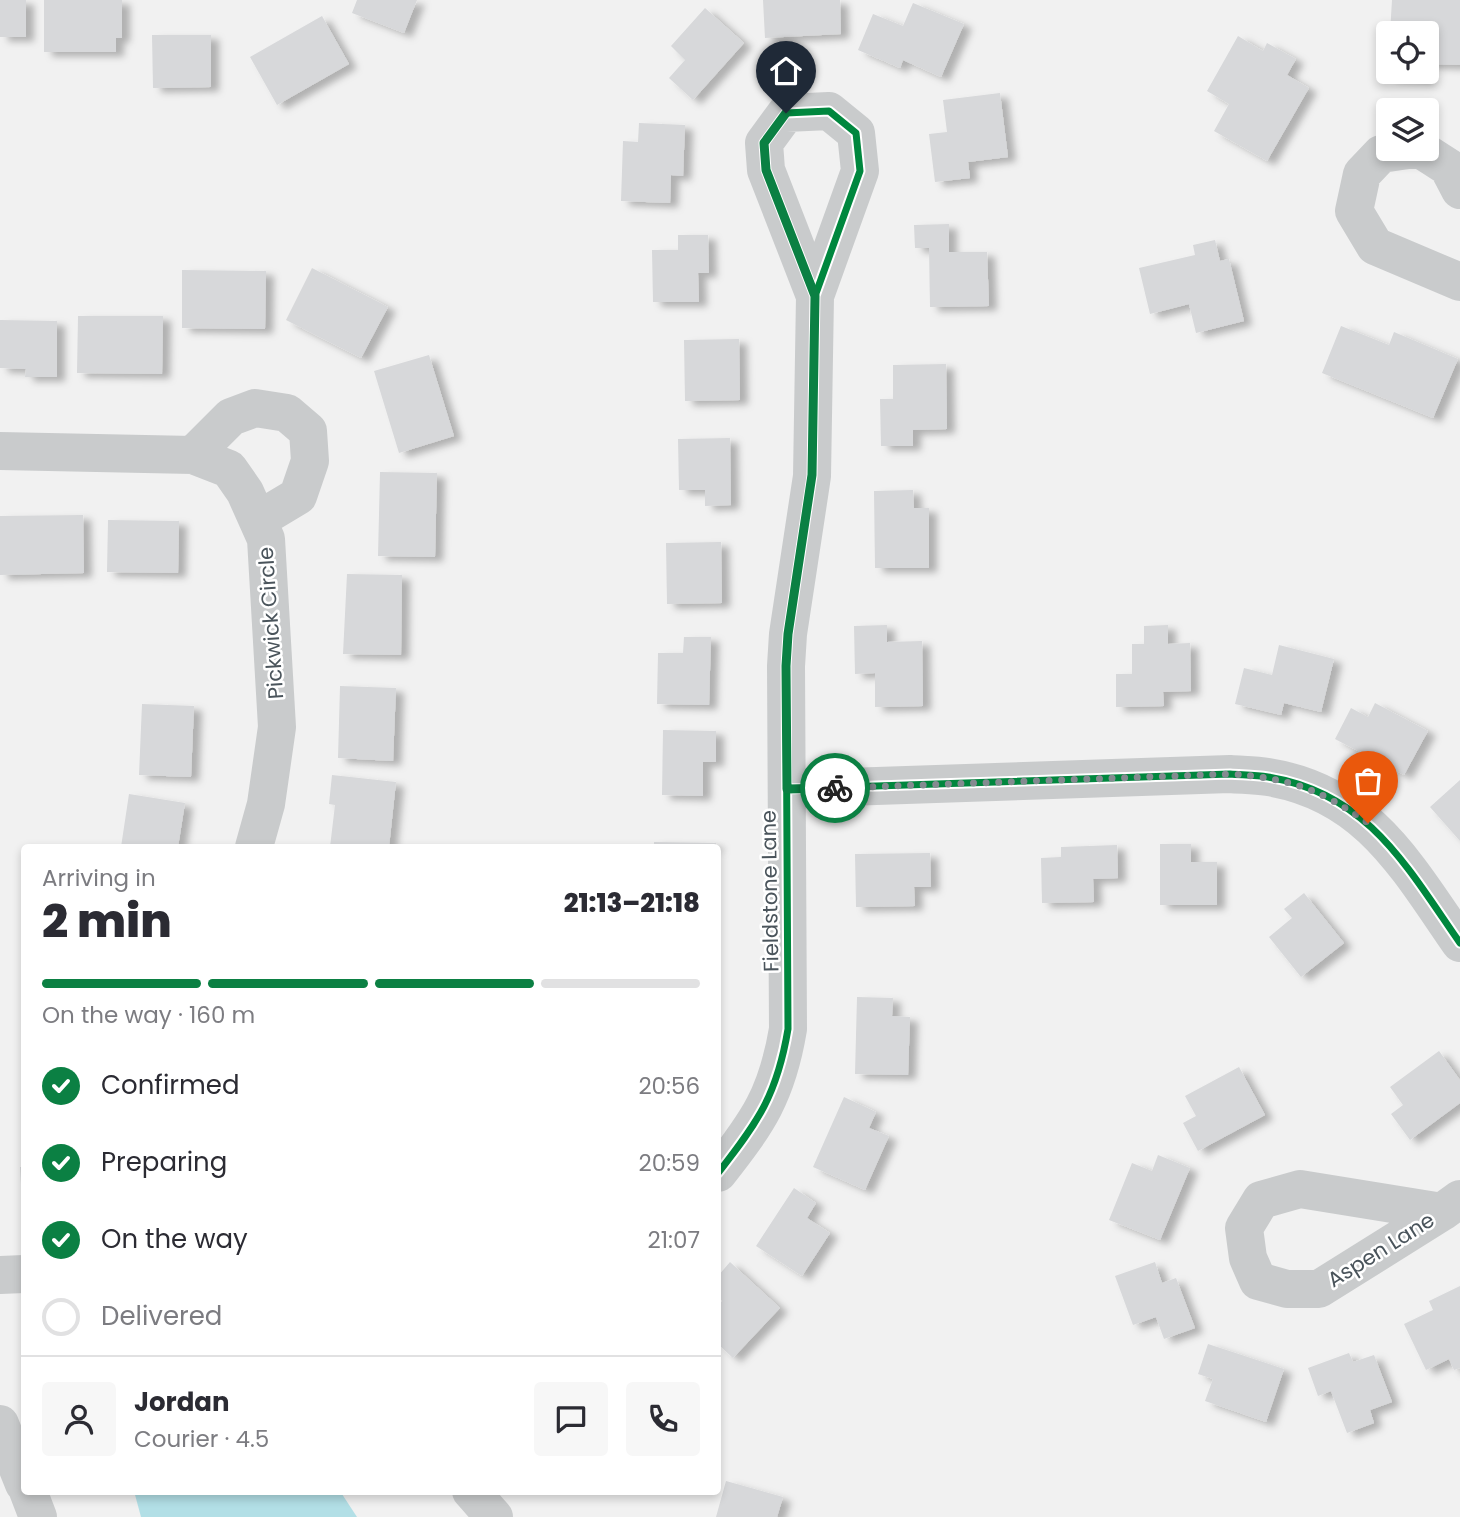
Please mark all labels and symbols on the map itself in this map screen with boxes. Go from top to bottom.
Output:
pin [756,41,816,113]
street label: Pickwick Circle [251,546,290,700]
pin [1338,751,1398,823]
courier [800,753,870,823]
street label: Fieldstone Lane [754,810,785,972]
street label: Aspen Lane [1322,1205,1440,1294]

